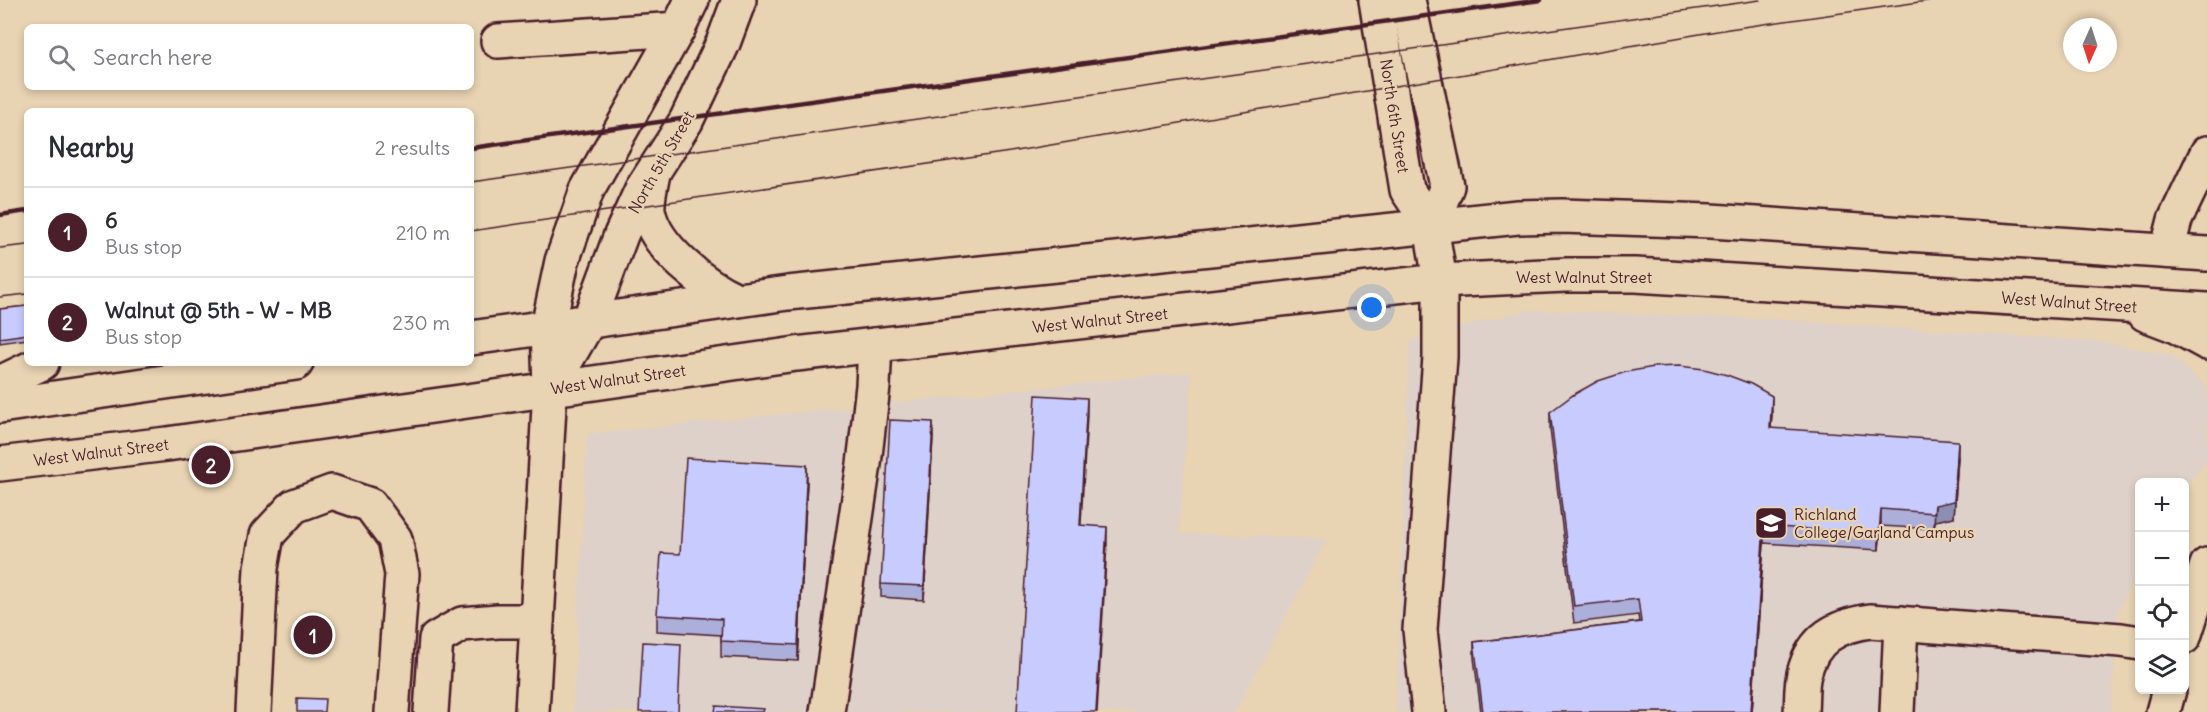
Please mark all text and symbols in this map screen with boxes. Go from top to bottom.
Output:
north arrow [2063,18,2117,72]
search box [24,24,474,90]
icon: search [45,41,78,74]
text: Search here [93,43,212,71]
street label: North 6th Street [1376,58,1414,175]
street label: North 5th Street [624,107,699,217]
text: Nearby [48,131,134,164]
text: 2 results [375,135,450,160]
text: 6 [105,206,118,234]
text: 1 [64,220,71,245]
text: 210 m [396,220,450,245]
text: Bus stop [105,234,182,259]
street label: West Walnut Street [1516,267,1653,287]
street label: West Walnut Street [2000,287,2138,317]
your location [1357,293,1386,322]
text: Walnut @ 5th - W - MB [105,296,332,324]
street label: West Walnut Street [1031,303,1169,337]
text: 2 [62,310,73,335]
text: 230 m [392,310,450,335]
text: Bus stop [105,324,182,349]
street label: West Walnut Street [549,360,687,398]
street label: West Walnut Street [32,434,170,470]
pin: 2 [192,442,230,488]
map controls [2135,478,2189,694]
button: + [2135,478,2189,532]
place label: Richland College/Garland Campus [1794,504,1974,542]
school or university icon: Richland College/Garland Campus [1753,505,1789,541]
button: − [2135,532,2189,586]
button: locate [2135,586,2189,640]
pin: 1 [294,612,332,658]
button: layers [2135,640,2189,694]

